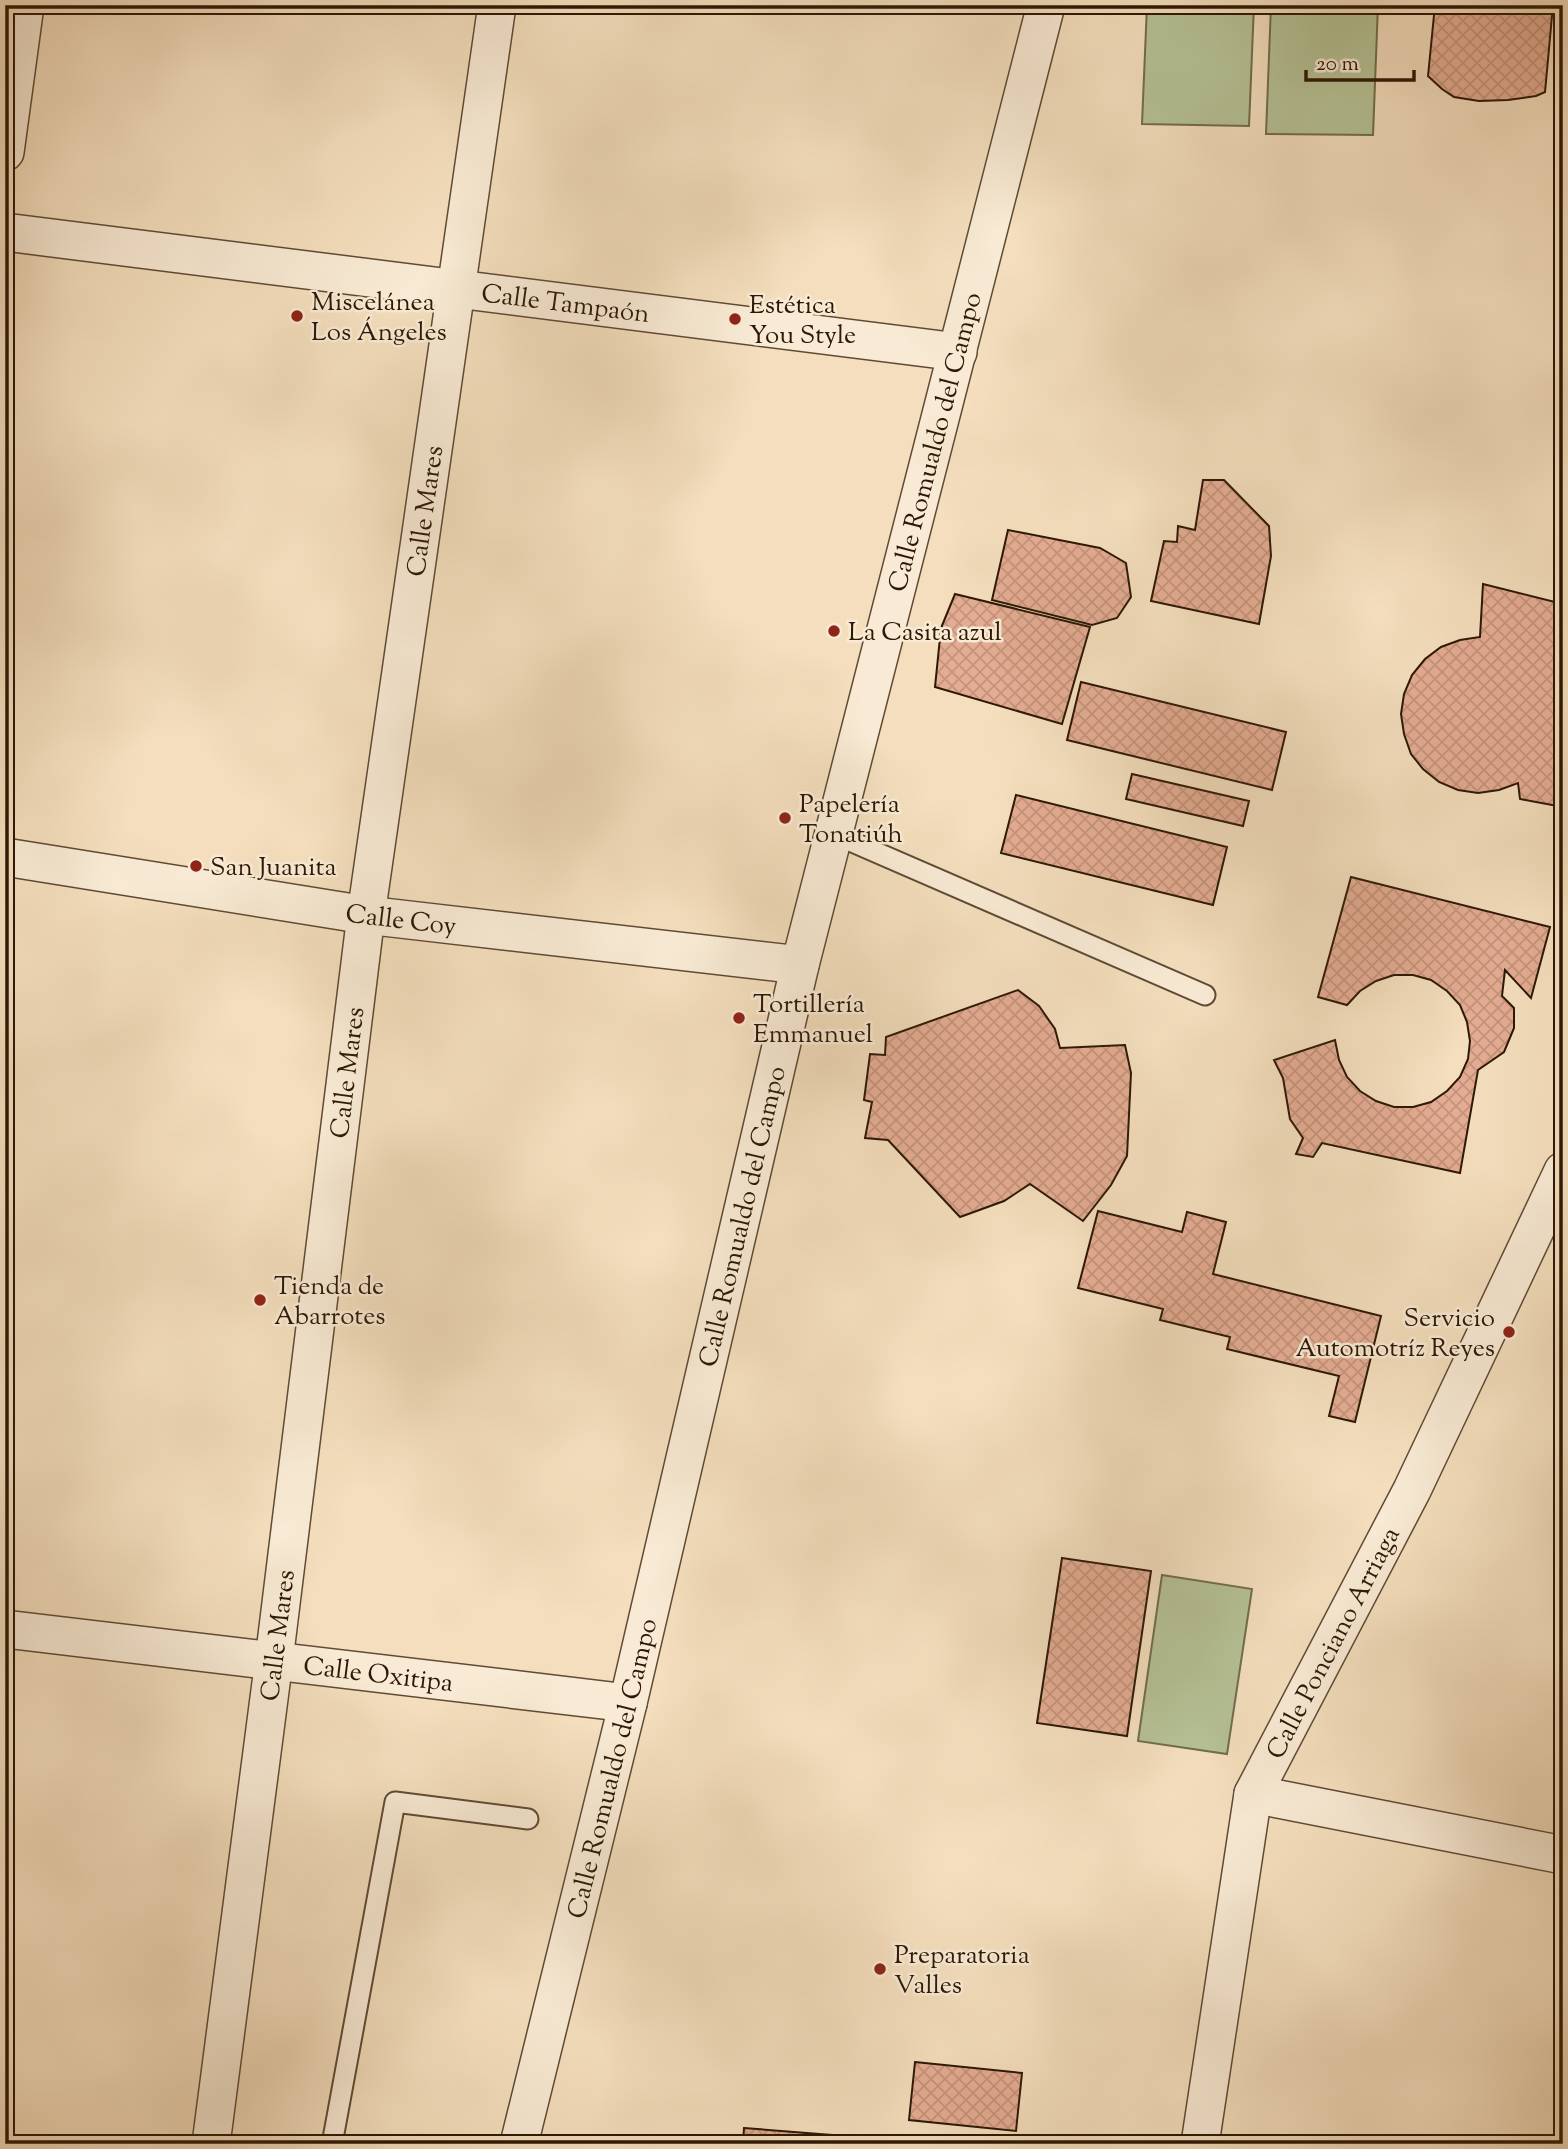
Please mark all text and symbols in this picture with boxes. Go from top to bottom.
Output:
scale bar [1306,38,1414,82]
text: 20 m [1316,50,1359,80]
street label: Calle Tampaón [479,276,652,334]
place label: Miscelánea Los Ángeles [311,285,447,352]
place label: Estética You Style [749,288,856,355]
street label: Calle Romualdo del Campo [880,289,993,596]
marker: Miscelánea Los Ángeles [289,308,305,324]
marker: Estética You Style [727,311,743,327]
street label: Calle Mares [399,443,454,579]
place label: La Casita azul [848,615,1002,652]
marker: La Casita azul [826,623,842,639]
place label: Papelería Tonatiúh [799,787,903,854]
marker: Papelería Tonatiúh [777,810,793,826]
place label: San Juanita [210,850,336,887]
marker: San Juanita [188,858,204,874]
street label: Calle Coy [343,896,458,946]
place label: Tortillería Emmanuel [753,987,873,1054]
street label: Calle Mares [323,1005,375,1141]
marker: Tortillería Emmanuel [731,1010,747,1026]
street label: Calle Romualdo del Campo [691,1063,797,1371]
place label: Tienda de Abarrotes [274,1269,386,1336]
marker: Tienda de Abarrotes [252,1292,268,1308]
place label: Servicio Automotríz Reyes [1296,1301,1495,1368]
marker: Servicio Automotríz Reyes [1501,1324,1517,1340]
street label: Calle Ponciano Arriaga [1258,1521,1410,1766]
street label: Calle Mares [253,1568,306,1704]
street label: Calle Romualdo del Campo [559,1615,668,1923]
street label: Calle Oxitipa [301,1649,455,1703]
place label: Preparatoria Valles [894,1938,1030,2005]
marker: Preparatoria Valles [872,1961,888,1977]

